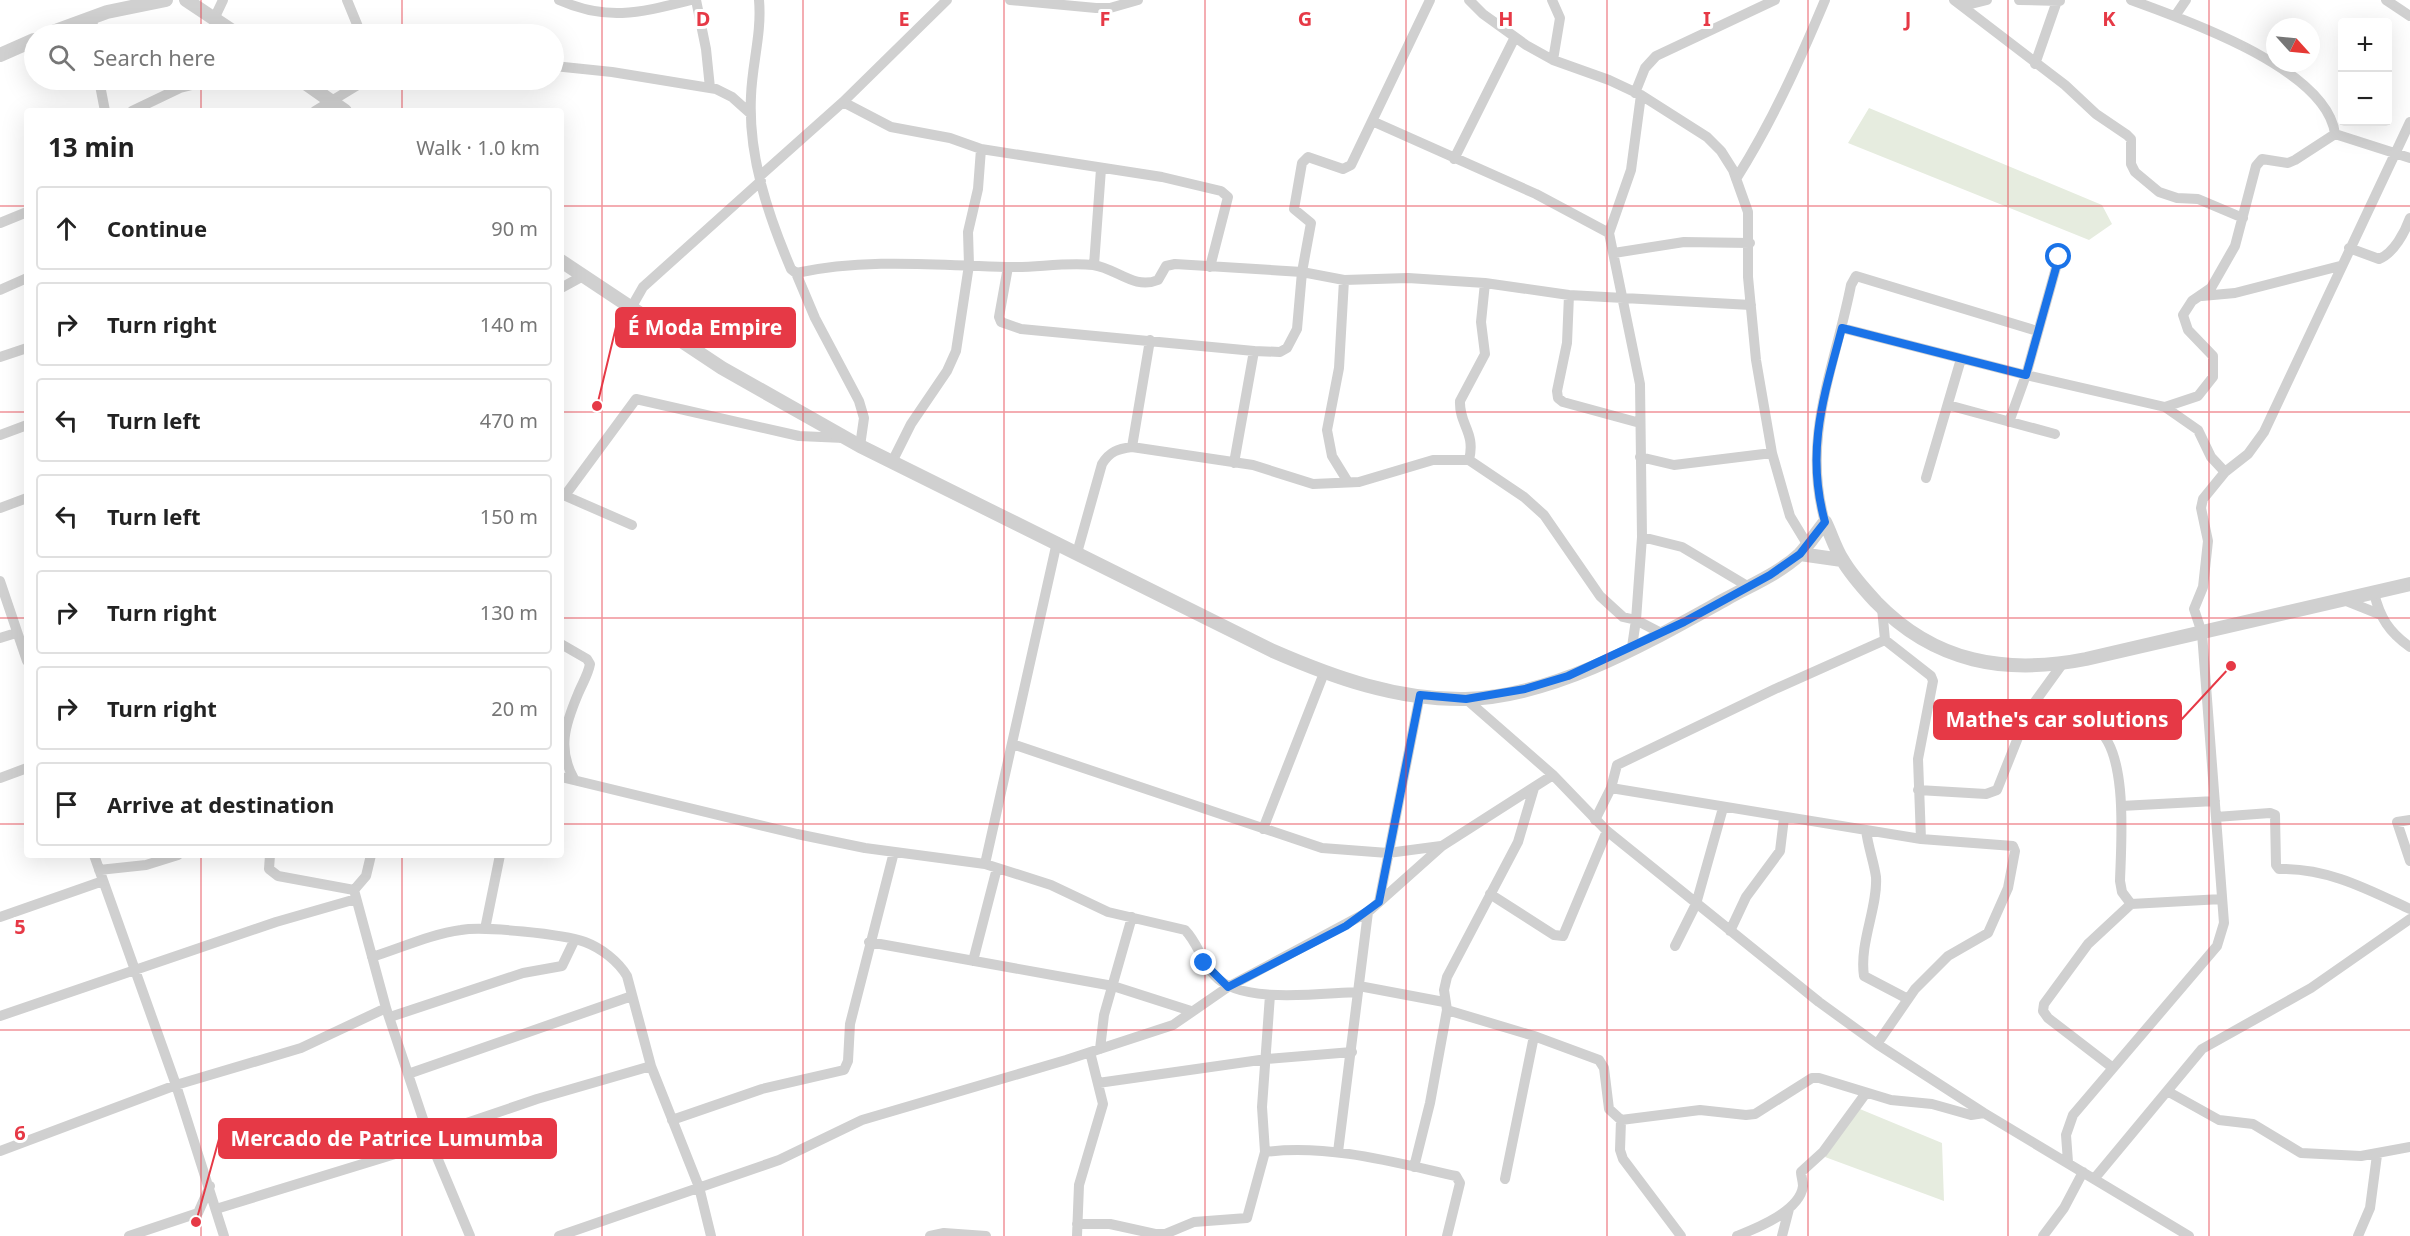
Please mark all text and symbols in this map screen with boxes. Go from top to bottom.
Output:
text: D [696,5,710,32]
text: E [898,5,910,32]
text: F [1100,5,1110,32]
text: G [1298,5,1312,32]
text: H [1498,5,1514,32]
text: I [1703,5,1711,32]
text: J [1903,5,1911,32]
text: K [2102,5,2116,32]
north arrow [2266,18,2320,72]
map controls [2338,18,2392,126]
button: + [2338,18,2392,72]
search box [24,24,564,90]
icon: search [45,41,78,74]
text: Search here [93,42,215,72]
button: − [2338,72,2392,126]
text: 13 min [48,129,135,165]
text: Walk · 1.0 km [416,134,540,161]
icon: ahead [50,212,83,245]
text: Continue [107,213,207,243]
text: 90 m [491,215,538,242]
route start [2045,243,2071,269]
icon: right [50,308,83,341]
callout: É Moda Empire [616,308,795,347]
text: Turn right [107,309,217,339]
text: 140 m [480,311,538,338]
text: É Moda Empire [628,313,782,341]
icon: left [50,404,83,437]
text: Turn left [107,405,201,435]
text: 470 m [480,407,538,434]
icon: left [50,500,83,533]
text: Turn left [107,501,201,531]
text: 150 m [480,503,538,530]
icon: right [50,596,83,629]
text: Turn right [107,597,217,627]
text: 130 m [480,599,538,626]
icon: right [50,692,83,725]
text: Turn right [107,693,217,723]
text: 20 m [491,695,538,722]
callout: Mathe's car solutions [1934,700,2181,739]
text: Mathe's car solutions [1946,705,2168,733]
icon: arrive [50,788,83,821]
text: Arrive at destination [107,789,334,819]
text: 5 [14,913,26,940]
route end [1190,949,1216,975]
text: 6 [14,1119,26,1146]
callout: Mercado de Patrice Lumumba [219,1119,556,1158]
text: Mercado de Patrice Lumumba [231,1124,543,1152]

